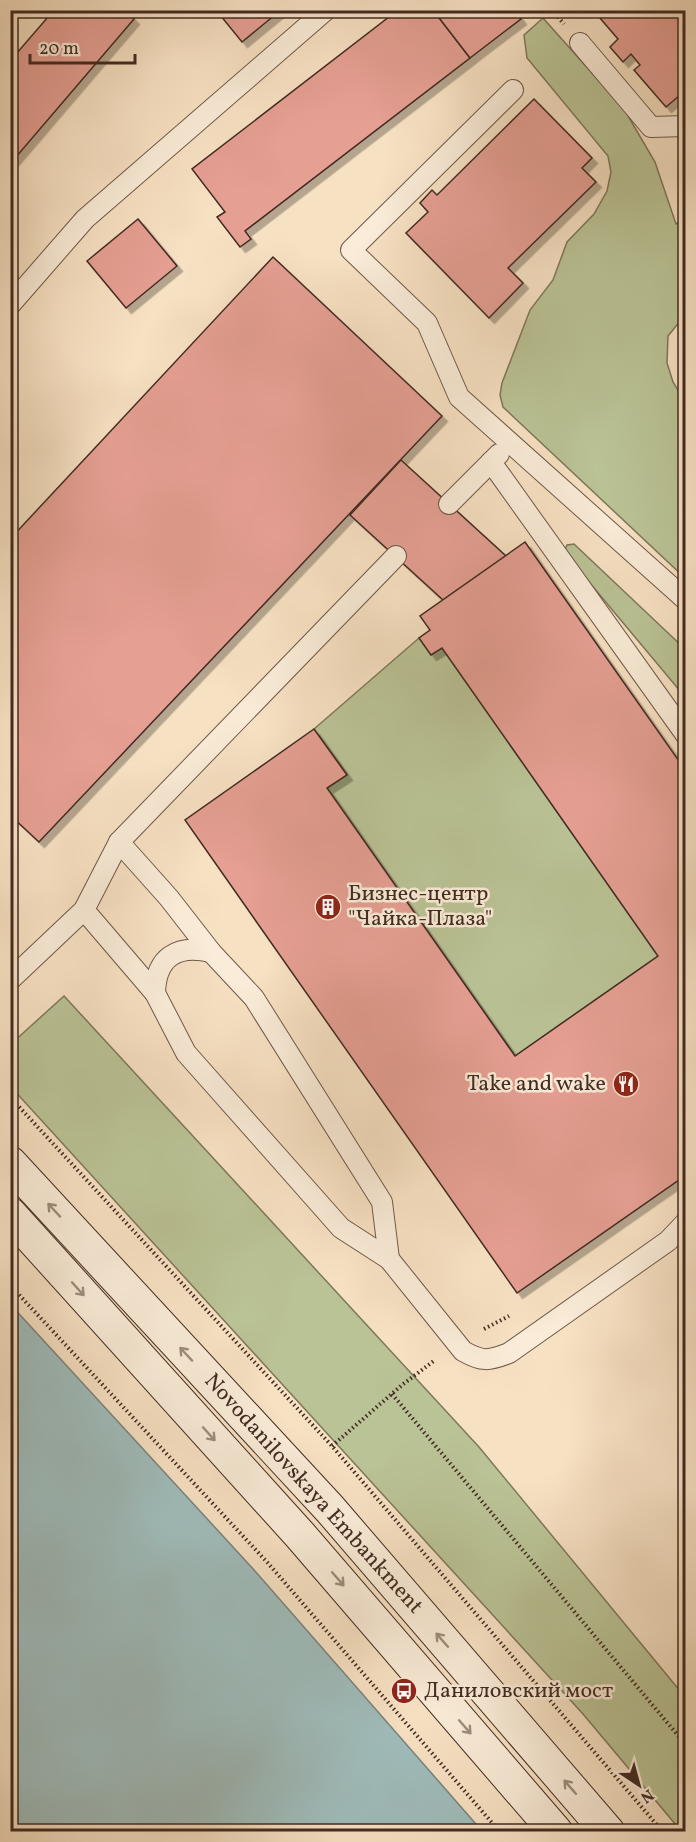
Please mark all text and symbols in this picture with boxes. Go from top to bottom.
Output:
scale bar [30,27,135,65]
text: 20 m [39,37,79,62]
place label: Бизнес-центр "Чайка-Плаза" [348,879,492,935]
building icon: Бизнес-центр "Чайка-Плаза" [313,892,343,922]
place label: Take and wake [467,1069,606,1100]
restaurant icon: Take and wake [611,1069,641,1099]
one-way arrow [47,1203,61,1218]
one-way arrow [71,1281,85,1296]
one-way arrow [179,1346,193,1361]
street label: Novodanilovskaya Embankment [196,1367,430,1621]
one-way arrow [202,1426,216,1441]
one-way arrow [331,1571,345,1586]
one-way arrow [435,1632,449,1647]
bus stop icon: Даниловский мост [389,1676,419,1706]
place label: Даниловский мост [424,1676,613,1707]
one-way arrow [459,1719,472,1735]
north arrow [609,1755,669,1815]
one-way arrow [563,1779,576,1795]
text: N [635,1783,658,1808]

